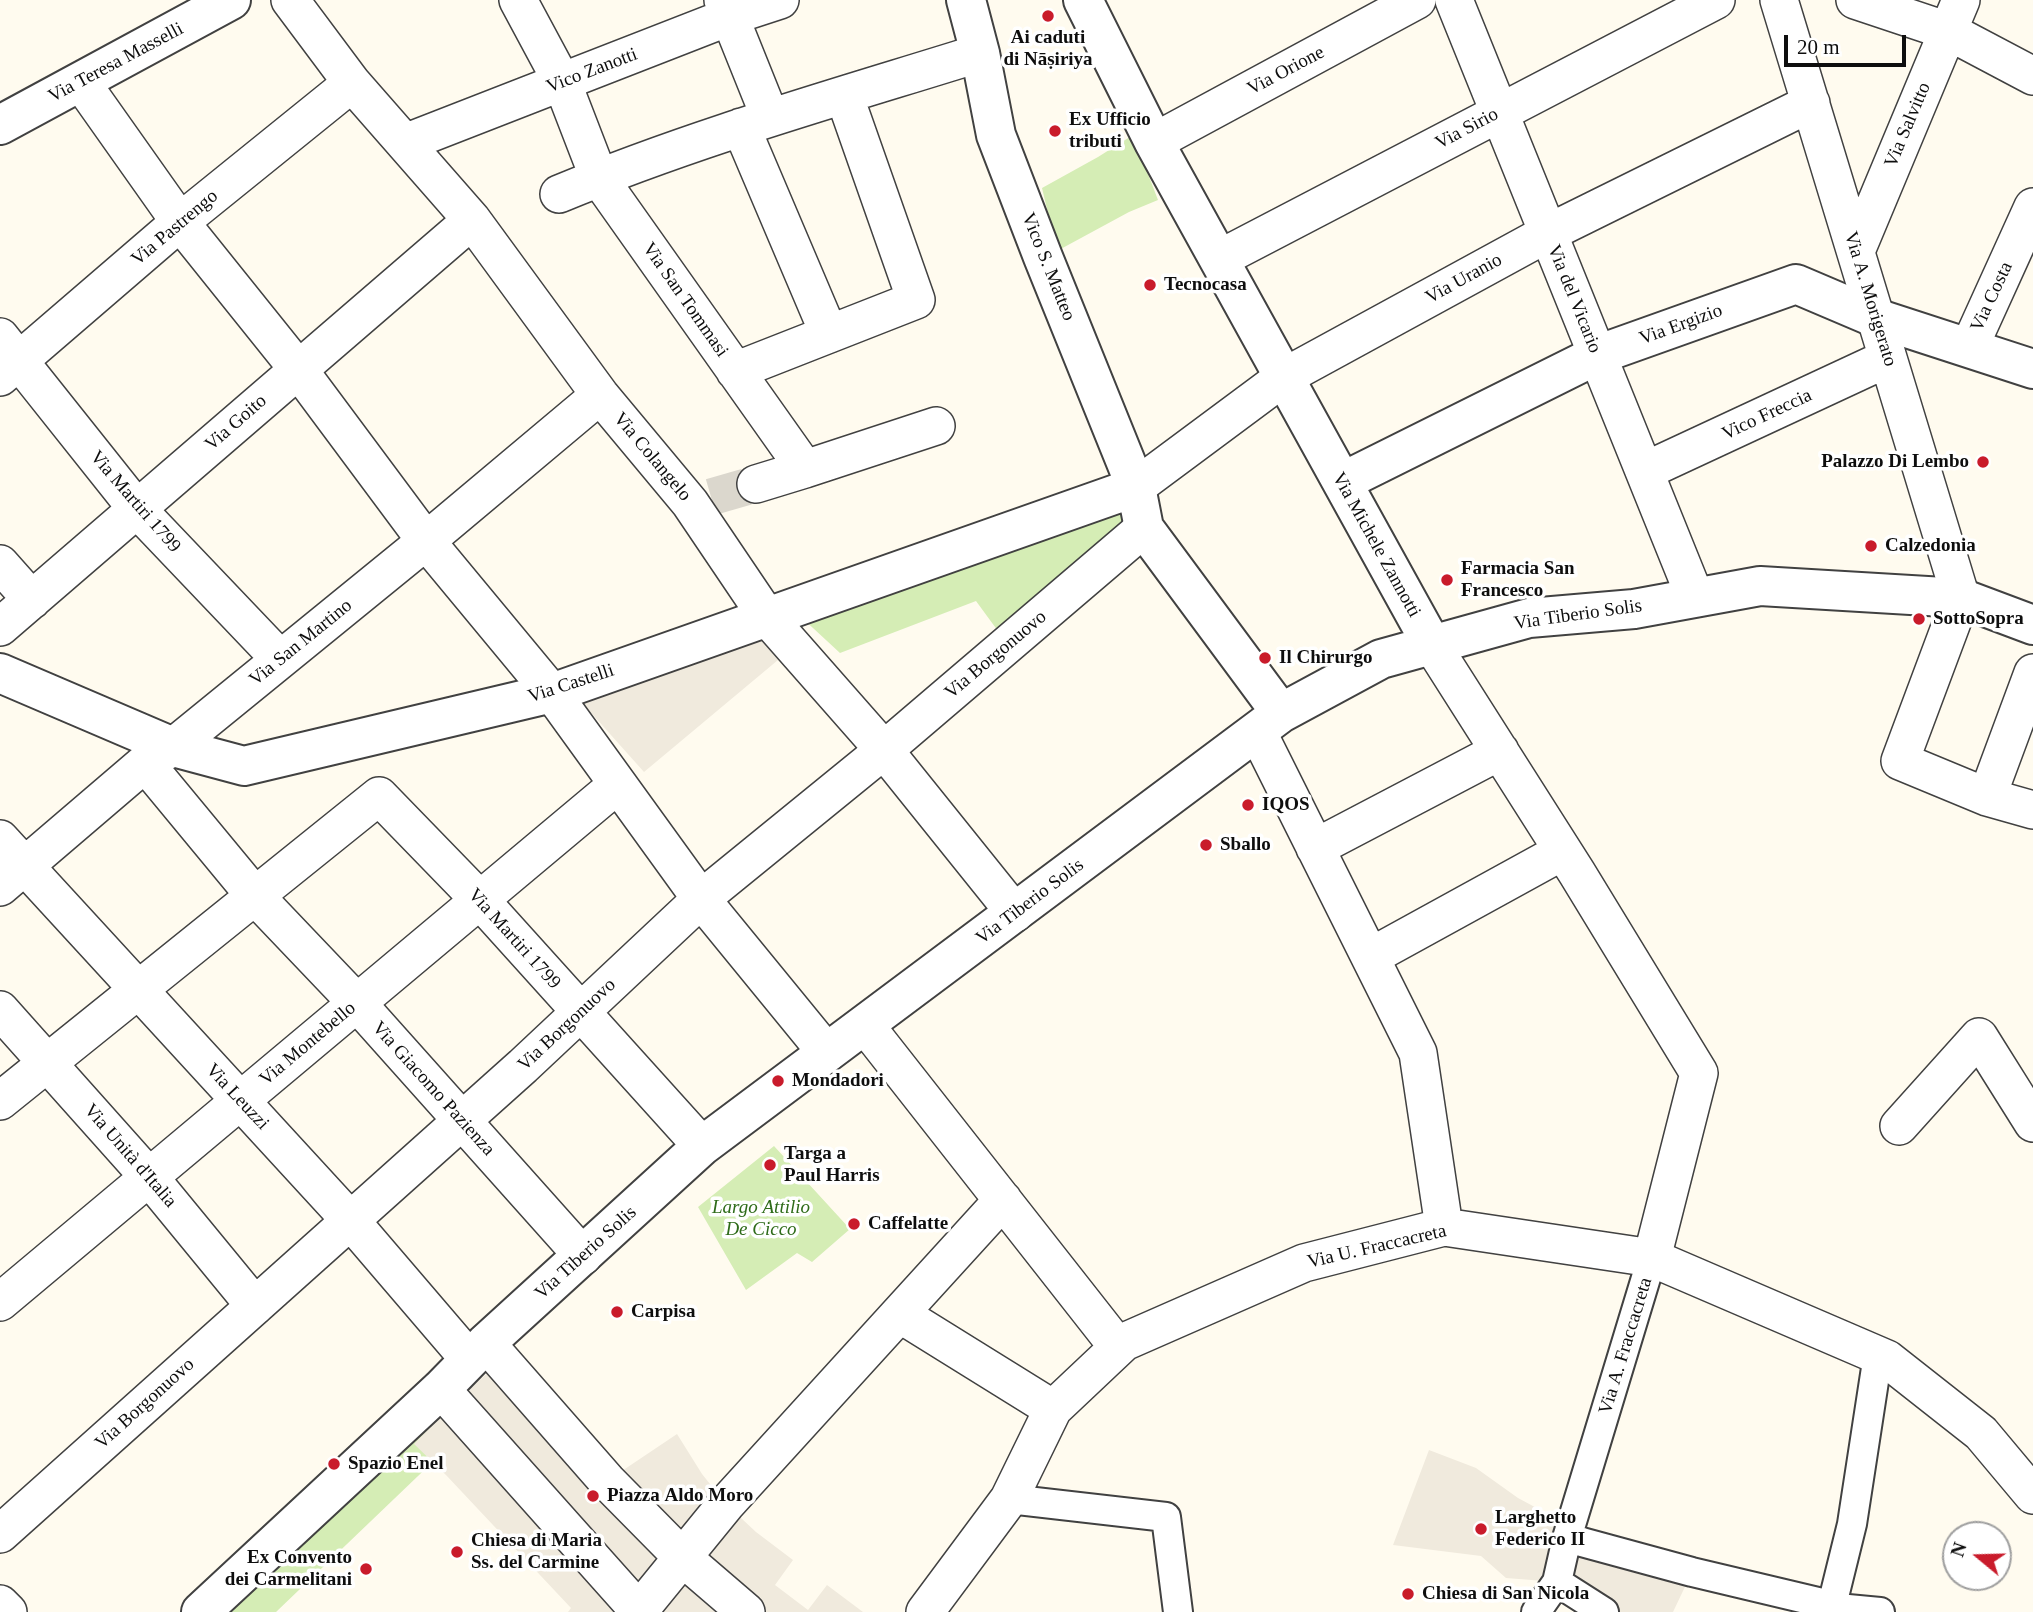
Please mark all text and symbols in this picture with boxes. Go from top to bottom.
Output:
marker: Ai caduti di Nāṣiriya [1040,8,1056,24]
street label: Via Teresa Masselli [45,18,187,108]
scale bar [1788,21,1910,65]
place label: Ai caduti di Nāṣiriya [1003,27,1093,71]
text: 20 m [1797,35,1840,59]
street label: Via Orione [1244,41,1328,101]
street label: Vico Zanotti [543,43,641,99]
street label: Via Salvitto [1880,79,1936,171]
street label: Via Sirio [1432,103,1502,155]
place label: Ex Ufficio tributi [1069,109,1151,153]
marker: Ex Ufficio tributi [1047,123,1063,139]
street label: Via Pastrengo [127,185,223,271]
street label: Vico S. Matteo [1016,210,1080,324]
street label: Via A. Morigerato [1839,229,1901,369]
street label: Via San Tommasi [637,238,733,362]
street label: Via del Vicario [1542,241,1606,357]
street label: Via Uranio [1422,249,1506,309]
street label: Via Costa [1966,259,2018,335]
place label: Tecnocasa [1164,274,1247,296]
marker: Tecnocasa [1142,277,1158,293]
street label: Via Ergizio [1636,299,1726,351]
street label: Vico Freccia [1718,384,1816,446]
street label: Via Goito [200,390,272,456]
street label: Via Colangelo [608,408,696,506]
street label: Via Martiri 1799 [85,446,185,558]
place label: Palazzo Di Lembo [1821,451,1969,473]
marker: Palazzo Di Lembo [1975,454,1991,470]
street label: Via Michele Zannotti [1327,468,1425,622]
place label: Calzedonia [1885,535,1976,557]
marker: Calzedonia [1863,538,1879,554]
place label: Farmacia San Francesco [1461,558,1574,602]
marker: Farmacia San Francesco [1439,572,1455,588]
street label: Via San Martino [245,595,357,691]
street label: Via Tiberio Solis [1513,595,1643,635]
street label: Via Borgonuovo [941,606,1051,704]
place label: SottoSopra [1933,608,2024,630]
marker: SottoSopra [1911,611,1927,627]
place label: Il Chirurgo [1279,647,1372,669]
marker: Il Chirurgo [1257,650,1273,666]
street label: Via Castelli [525,659,617,709]
place label: IQOS [1262,794,1310,816]
marker: IQOS [1240,797,1256,813]
place label: Sballo [1220,834,1271,856]
marker: Sballo [1198,837,1214,853]
street label: Via Tiberio Solis [972,854,1088,950]
street label: Via Martiri 1799 [463,884,565,994]
street label: Via Borgonuovo [513,974,621,1076]
street label: Via Montebello [255,997,361,1091]
street label: Via Giacomo Pazienza [367,1017,499,1161]
street label: Via Leuzzi [200,1059,274,1135]
place label: Mondadori [792,1070,884,1092]
marker: Mondadori [770,1073,786,1089]
street label: Via Unità d'Italia [79,1099,181,1213]
place label: Targa a Paul Harris [784,1143,880,1187]
marker: Targa a Paul Harris [762,1157,778,1173]
park label: Largo Attilio De Cicco [712,1197,810,1241]
street label: Via Tiberio Solis [530,1201,642,1305]
place label: Caffelatte [868,1213,948,1235]
marker: Caffelatte [846,1216,862,1232]
street label: Via U. Fraccacreta [1305,1220,1449,1274]
street label: Via A. Fraccacreta [1594,1275,1658,1417]
place label: Carpisa [631,1301,695,1323]
marker: Carpisa [609,1304,625,1320]
street label: Via Borgonuovo [91,1353,199,1455]
place label: Spazio Enel [348,1453,444,1475]
marker: Spazio Enel [326,1456,342,1472]
place label: Piazza Aldo Moro [607,1485,753,1507]
marker: Piazza Aldo Moro [585,1488,601,1504]
place label: Larghetto Federico II [1495,1507,1585,1551]
marker: Larghetto Federico II [1473,1521,1489,1537]
north arrow [1942,1521,2012,1591]
place label: Chiesa di Maria Ss. del Carmine [471,1530,602,1574]
text: N [1946,1540,1971,1560]
marker: Chiesa di Maria Ss. del Carmine [449,1544,465,1560]
place label: Ex Convento dei Carmelitani [225,1547,352,1591]
marker: Ex Convento dei Carmelitani [358,1561,374,1577]
place label: Chiesa di San Nicola [1422,1583,1589,1605]
marker: Chiesa di San Nicola [1400,1586,1416,1602]

